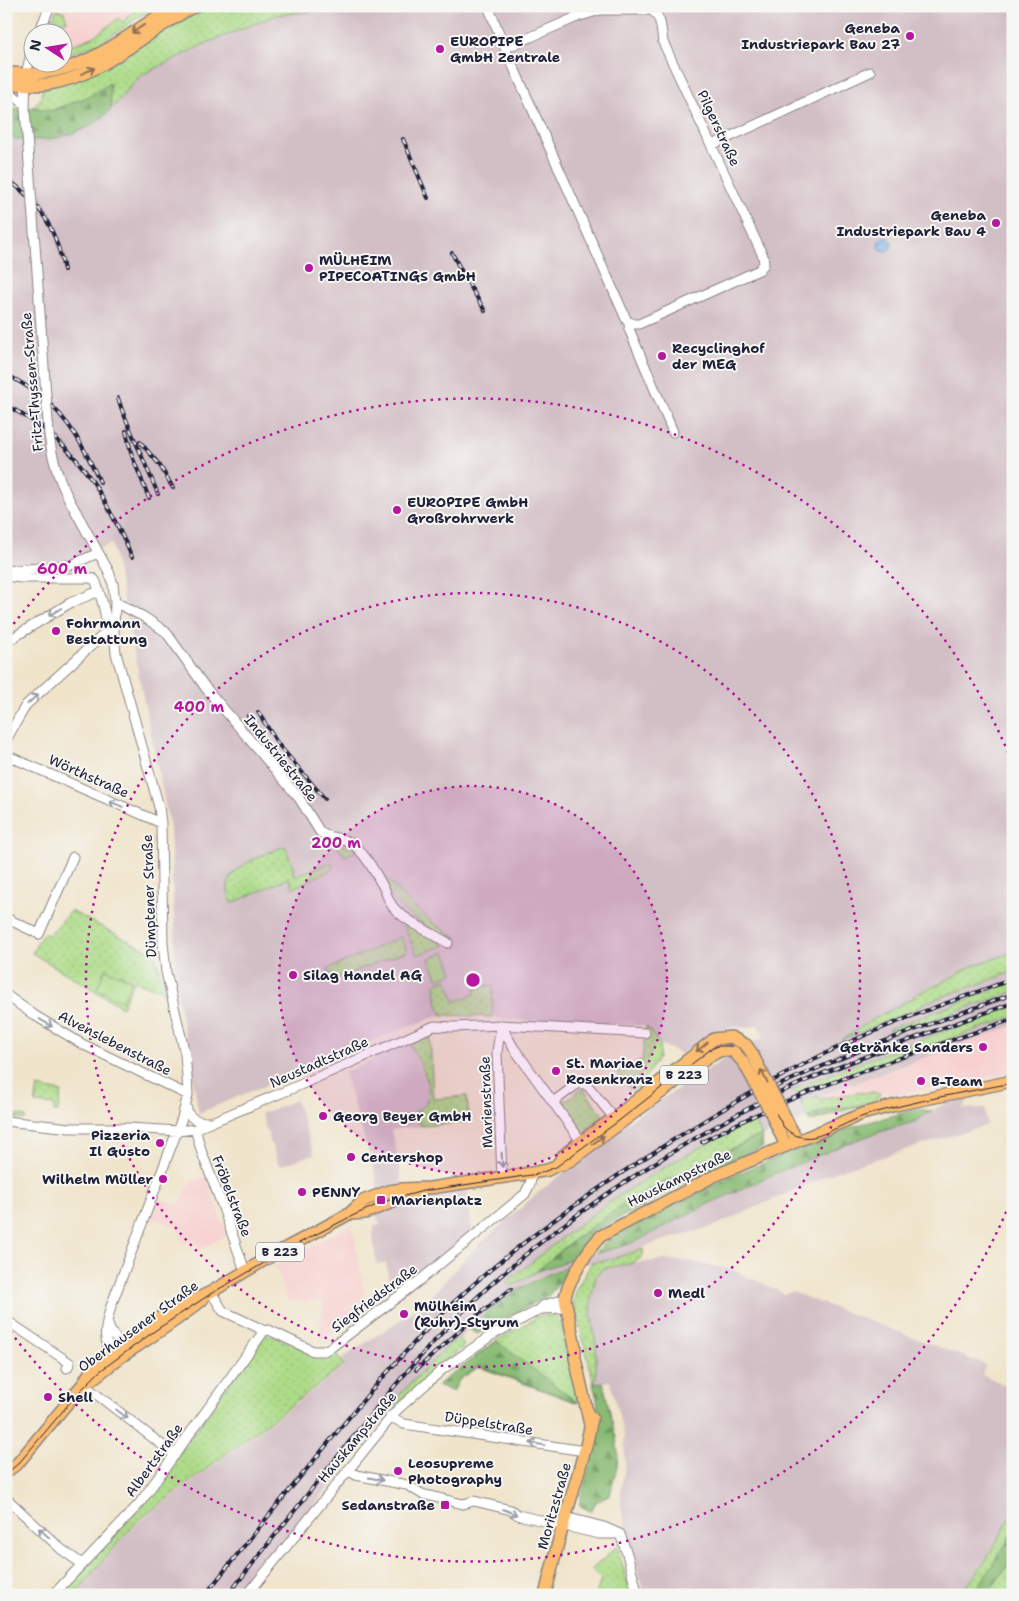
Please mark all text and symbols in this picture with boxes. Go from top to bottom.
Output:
place label: Geneba Industriepark Bau 27 [741,19,900,53]
north arrow [22,22,72,72]
one-way arrow [131,24,145,34]
marker: Geneba Industriepark Bau 27 [904,30,916,42]
place label: EUROPIPE GmbH Zentrale [450,32,560,66]
text: N [25,38,45,53]
marker: EUROPIPE GmbH Zentrale [434,43,446,55]
one-way arrow [81,66,96,76]
street label: Pilgerstraße [693,87,745,169]
place label: Geneba Industriepark Bau 4 [836,206,986,240]
marker: Geneba Industriepark Bau 4 [990,217,1002,229]
place label: MÜLHEIM PIPECOATINGS GmbH [319,251,476,285]
marker: MÜLHEIM PIPECOATINGS GmbH [303,262,315,274]
street label: Fritz-Thyssen-Straße [17,312,47,452]
place label: Recyclinghof der MEG [672,339,765,373]
marker: Recyclinghof der MEG [656,350,668,362]
place label: EUROPIPE GmbH Großrohrwerk [407,493,528,527]
marker: EUROPIPE GmbH Großrohrwerk [391,504,403,516]
text: 600 m [37,559,87,579]
one-way arrow [48,607,62,617]
place label: Fohrmann Bestattung [66,614,147,648]
marker: Fohrmann Bestattung [50,625,62,637]
one-way arrow [26,693,39,705]
text: 400 m [174,697,224,717]
street label: Industriestraße [240,711,322,805]
street label: Wörthstraße [46,750,132,802]
one-way arrow [109,798,124,808]
text: 200 m [311,833,361,853]
street label: Dümptener Straße [138,834,160,958]
place label: Silag Handel AG [303,966,422,984]
marker: Silag Handel AG [287,969,299,981]
centre of rings [464,971,482,989]
street label: Alvenslebenstraße [55,1007,175,1079]
one-way arrow [39,1018,53,1028]
street label: Neustadtstraße [267,1032,371,1092]
place label: Getränke Sanders [840,1038,973,1056]
marker: Getränke Sanders [977,1041,989,1053]
one-way arrow [696,1042,709,1053]
place label: St. Mariae Rosenkranz [566,1054,654,1088]
street label: Marienstraße [475,1056,497,1148]
marker: St. Mariae Rosenkranz [550,1065,562,1077]
road number: B 223 [660,1066,708,1084]
one-way arrow [759,1069,769,1084]
place label: B-Team [931,1072,983,1090]
marker: B-Team [915,1075,927,1087]
place label: Georg Beyer GmbH [333,1107,472,1125]
marker: Georg Beyer GmbH [317,1110,329,1122]
place label: Pizzeria Il Gusto [89,1126,150,1160]
one-way arrow [591,1135,604,1146]
marker: Pizzeria Il Gusto [154,1137,166,1149]
street label: Hauskampstraße [624,1145,734,1211]
place label: Centershop [361,1148,443,1166]
marker: Centershop [345,1151,357,1163]
one-way arrow [497,1152,506,1168]
street label: Fröbelstraße [208,1153,256,1239]
place label: Wilhelm Müller [42,1170,153,1188]
marker: Wilhelm Müller [157,1173,169,1185]
place label: PENNY [312,1183,361,1201]
marker: PENNY [296,1186,308,1198]
place label: Marienplatz [391,1191,483,1209]
marker: Marienplatz [375,1194,387,1206]
road number: B 223 [256,1242,304,1262]
street label: Siegfriedstraße [327,1260,421,1336]
street label: Oberhausener Straße [74,1276,202,1376]
place label: Medl [668,1284,705,1302]
marker: Medl [652,1287,664,1299]
place label: Mülheim (Ruhr)-Styrum [414,1297,519,1331]
marker: Mülheim (Ruhr)-Styrum [398,1308,410,1320]
place label: Shell [58,1388,93,1406]
street label: Hauskampstraße [314,1388,400,1486]
marker: Shell [42,1391,54,1403]
street label: Düppelstraße [443,1407,535,1439]
one-way arrow [115,1409,129,1419]
street label: Albertstraße [121,1420,187,1500]
one-way arrow [529,1438,545,1448]
place label: Leosupreme Photography [408,1454,502,1488]
street label: Moritzstraße [533,1460,575,1552]
marker: Leosupreme Photography [392,1465,404,1477]
one-way arrow [368,1475,384,1485]
place label: Sedanstraße [341,1496,435,1514]
marker: Sedanstraße [439,1499,451,1511]
one-way arrow [502,1507,517,1517]
one-way arrow [37,1527,50,1539]

